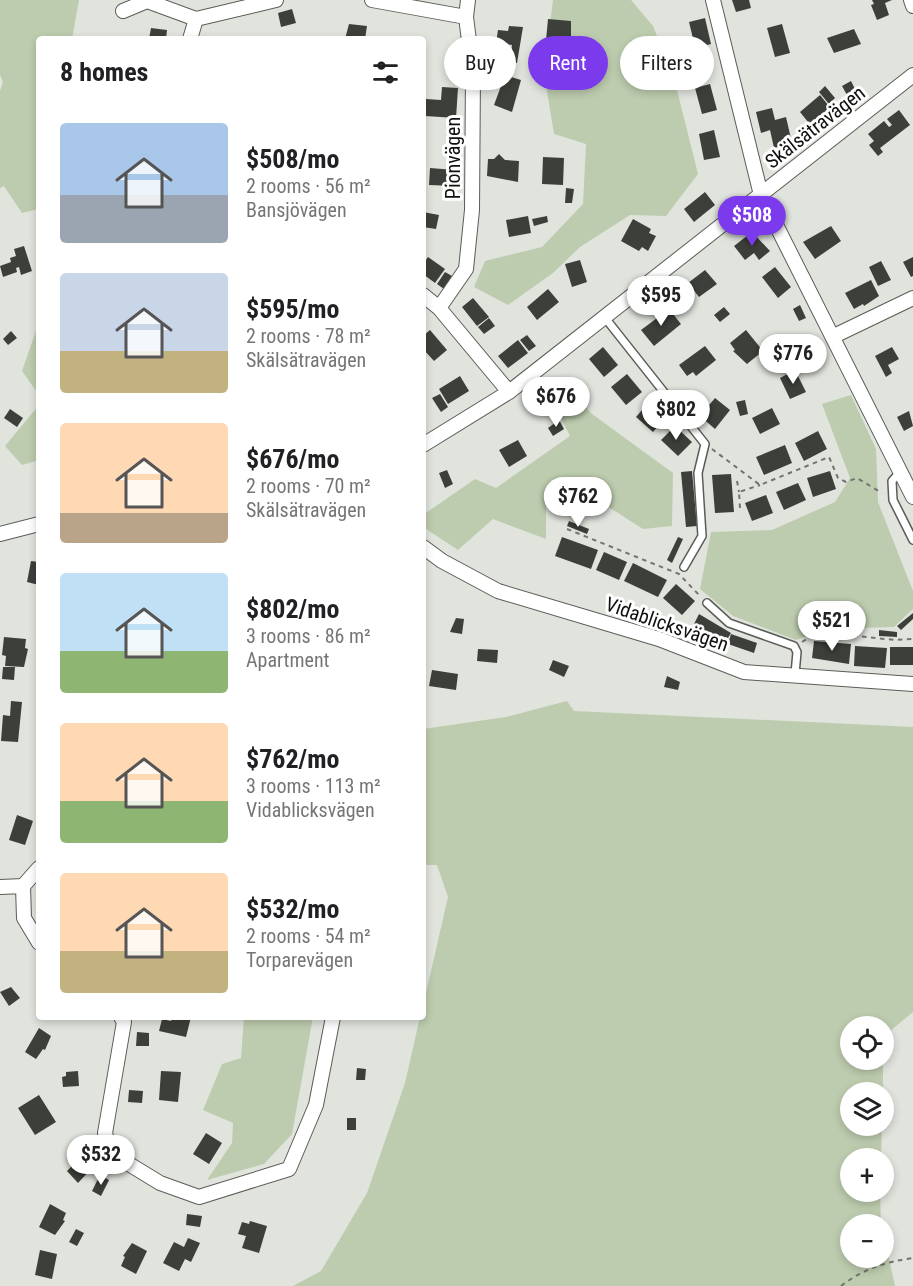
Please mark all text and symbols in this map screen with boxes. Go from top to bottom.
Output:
chip: Buy [444,36,516,90]
chip: Rent [528,36,608,90]
chip: Filters [620,36,714,90]
icon: filters [369,56,402,89]
text: 8 homes [60,57,148,87]
street label: Skälsätravägen [760,81,870,173]
street label: Pionvägen [441,117,465,199]
text: $508/mo [246,144,339,174]
icon: home [108,147,180,219]
text: 2 rooms · 56 m² [246,174,371,198]
pin: $508 [716,196,788,247]
text: Bansjövägen [246,198,347,222]
text: $508 [732,203,772,227]
pin: $595 [625,276,697,327]
text: $595 [641,283,681,307]
text: $595/mo [246,294,339,324]
icon: home [108,297,180,369]
text: 2 rooms · 78 m² [246,324,371,348]
pin: $776 [757,334,829,385]
text: $776 [773,341,813,365]
text: Skälsätravägen [246,348,366,372]
pin: $676 [520,377,592,428]
text: $676 [536,384,576,408]
pin: $802 [640,390,712,441]
text: $802 [656,397,696,421]
text: $676/mo [246,444,339,474]
icon: home [108,447,180,519]
text: 2 rooms · 70 m² [246,474,371,498]
pin: $762 [542,477,614,528]
text: $762 [558,484,598,508]
text: Skälsätravägen [246,498,366,522]
street label: Vidablicksvägen [602,592,732,656]
text: $802/mo [246,594,339,624]
icon: home [108,597,180,669]
pin: $521 [796,601,868,652]
text: $521 [812,608,852,632]
text: 3 rooms · 86 m² [246,624,371,648]
text: Apartment [246,648,330,672]
text: $762/mo [246,744,339,774]
icon: home [108,747,180,819]
text: 3 rooms · 113 m² [246,774,381,798]
text: Vidablicksvägen [246,798,375,822]
text: $532/mo [246,894,339,924]
icon: home [108,897,180,969]
text: 2 rooms · 54 m² [246,924,371,948]
text: Torparevägen [246,948,353,972]
map controls [840,1016,894,1268]
button: locate [840,1016,894,1070]
button: layers [840,1082,894,1136]
pin: $532 [65,1135,137,1186]
text: $532 [81,1142,121,1166]
button: + [840,1148,894,1202]
button: − [840,1214,894,1268]

